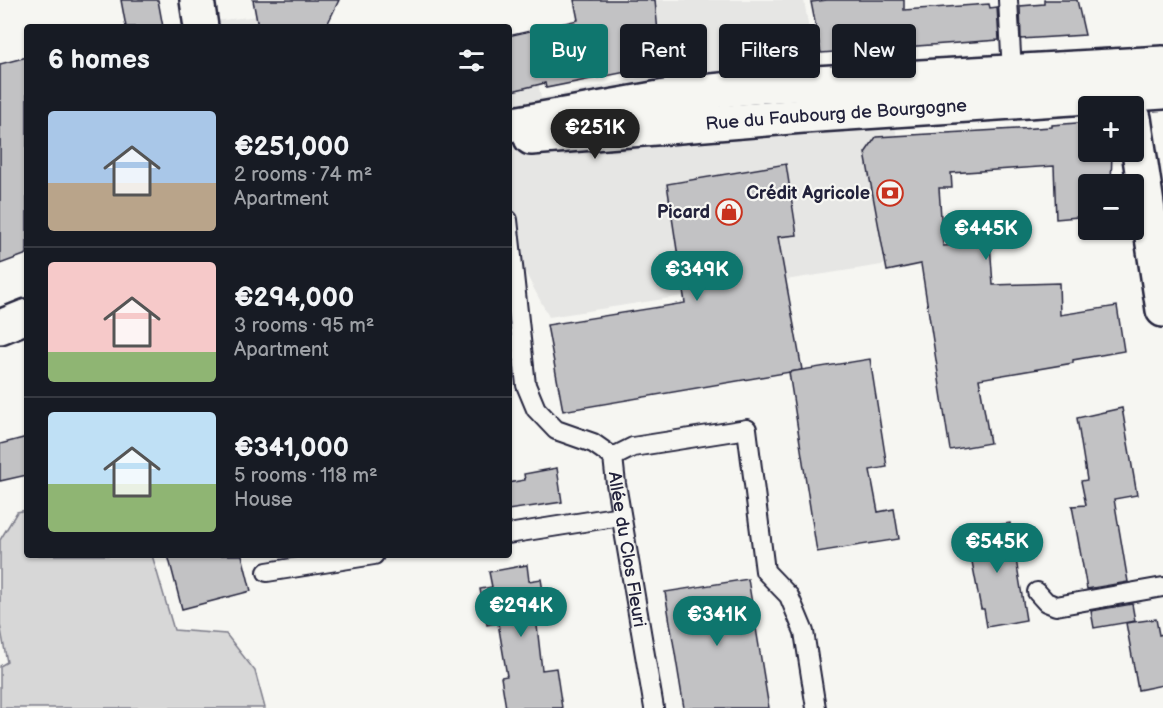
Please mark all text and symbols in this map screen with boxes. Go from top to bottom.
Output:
chip: Buy [530,24,608,78]
chip: Rent [620,24,707,78]
chip: Filters [719,24,820,78]
chip: New [832,24,916,78]
icon: filters [455,44,488,77]
text: 6 homes [48,45,150,76]
street label: Rue du Faubourg de Bourgogne [705,95,968,134]
map controls [1078,96,1144,240]
button: + [1078,96,1144,162]
pin: €251K [553,109,637,160]
text: €251K [565,116,625,140]
text: €251,000 [234,132,350,163]
icon: home [96,135,168,207]
text: 2 rooms · 74 m² [234,163,372,187]
button: − [1078,174,1144,240]
bank icon: Crédit Agricole [875,178,905,208]
place label: Crédit Agricole [746,183,870,204]
text: Apartment [234,187,329,211]
shop icon: Picard [714,197,744,227]
place label: Picard [657,202,710,223]
pin: €445K [944,210,1028,261]
text: €445K [954,217,1018,241]
pin: €349K [655,251,739,302]
text: €349K [665,258,729,282]
text: €294,000 [234,283,354,314]
icon: home [96,286,168,358]
text: 3 rooms · 95 m² [234,314,374,338]
text: Apartment [234,338,329,362]
text: €341,000 [234,433,349,464]
icon: home [96,436,168,508]
text: 5 rooms · 118 m² [234,464,378,488]
street label: Allée du Clos Fleuri [604,470,651,629]
text: House [234,488,293,512]
pin: €545K [955,523,1039,574]
text: €545K [965,530,1029,554]
pin: €294K [479,587,563,638]
text: €294K [489,594,553,618]
pin: €341K [675,596,759,647]
text: €341K [687,603,747,627]

